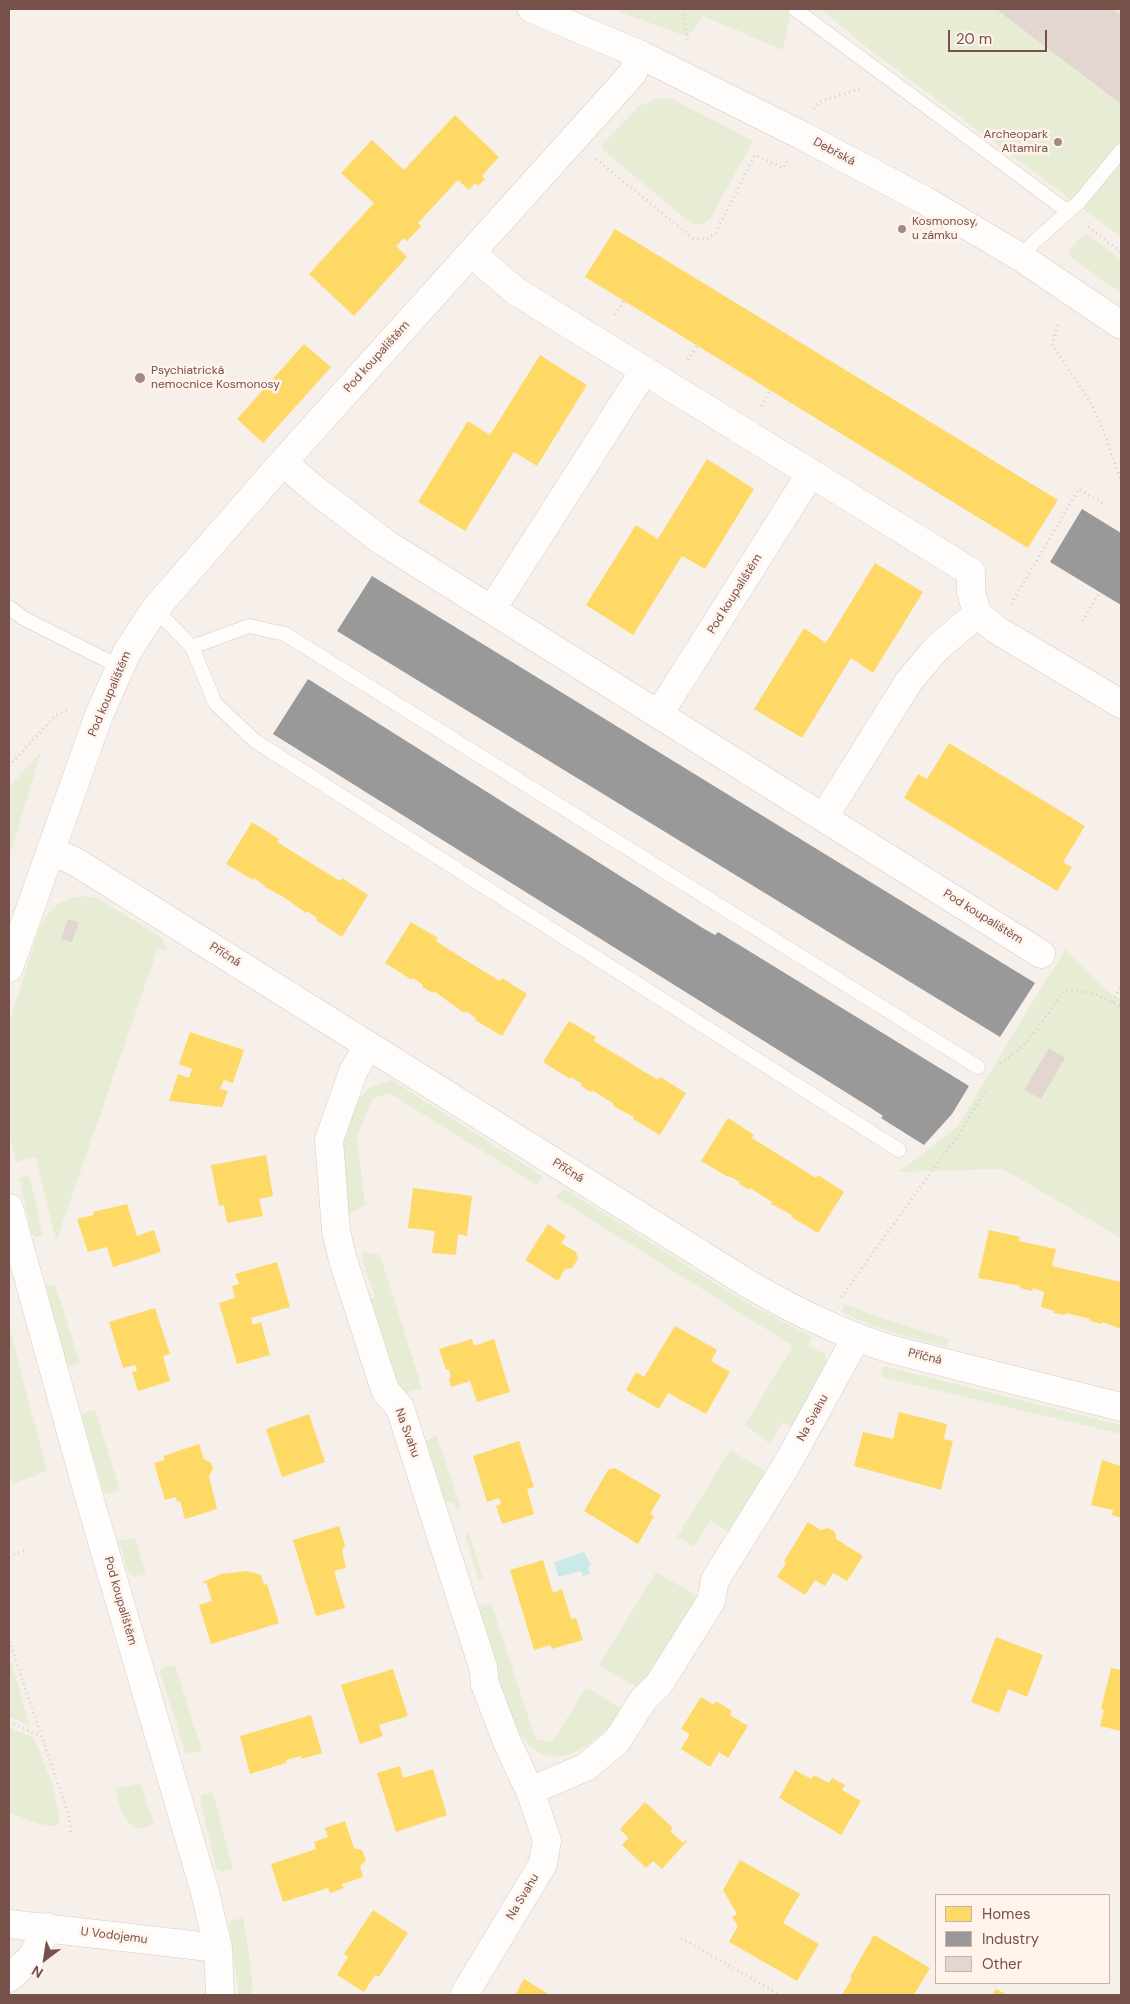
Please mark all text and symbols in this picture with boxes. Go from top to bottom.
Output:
scale bar [950,20,1049,52]
text: 20 m [956,29,992,49]
place label: Archeopark Altamira [984,128,1048,156]
street label: Debřská [810,135,858,169]
marker: Archeopark Altamira [1052,136,1064,148]
place label: Kosmonosy, u zámku [912,215,977,243]
marker: Kosmonosy, u zámku [896,223,908,235]
street label: Pod koupalištěm [341,318,413,396]
place label: Psychiatrická nemocnice Kosmonosy [151,364,280,392]
marker: Psychiatrická nemocnice Kosmonosy [133,371,147,385]
street label: Pod koupalištěm [705,551,765,637]
street label: Pod koupalištěm [86,649,134,739]
street label: Pod koupalištěm [940,887,1026,947]
street label: Příčná [207,940,243,970]
street label: Příčná [550,1156,586,1186]
street label: Příčná [907,1346,943,1368]
street label: Na Svahu [794,1392,832,1444]
street label: Na Svahu [391,1406,423,1460]
street label: Pod koupalištěm [100,1555,140,1647]
street label: Na Svahu [504,1871,542,1923]
legend [935,1894,1110,1984]
text: Homes [982,1904,1031,1924]
street label: U Vodojemu [80,1925,148,1947]
text: Industry [982,1929,1039,1949]
north arrow [20,1934,70,1984]
text: Other [982,1954,1022,1974]
text: N [28,1962,46,1982]

